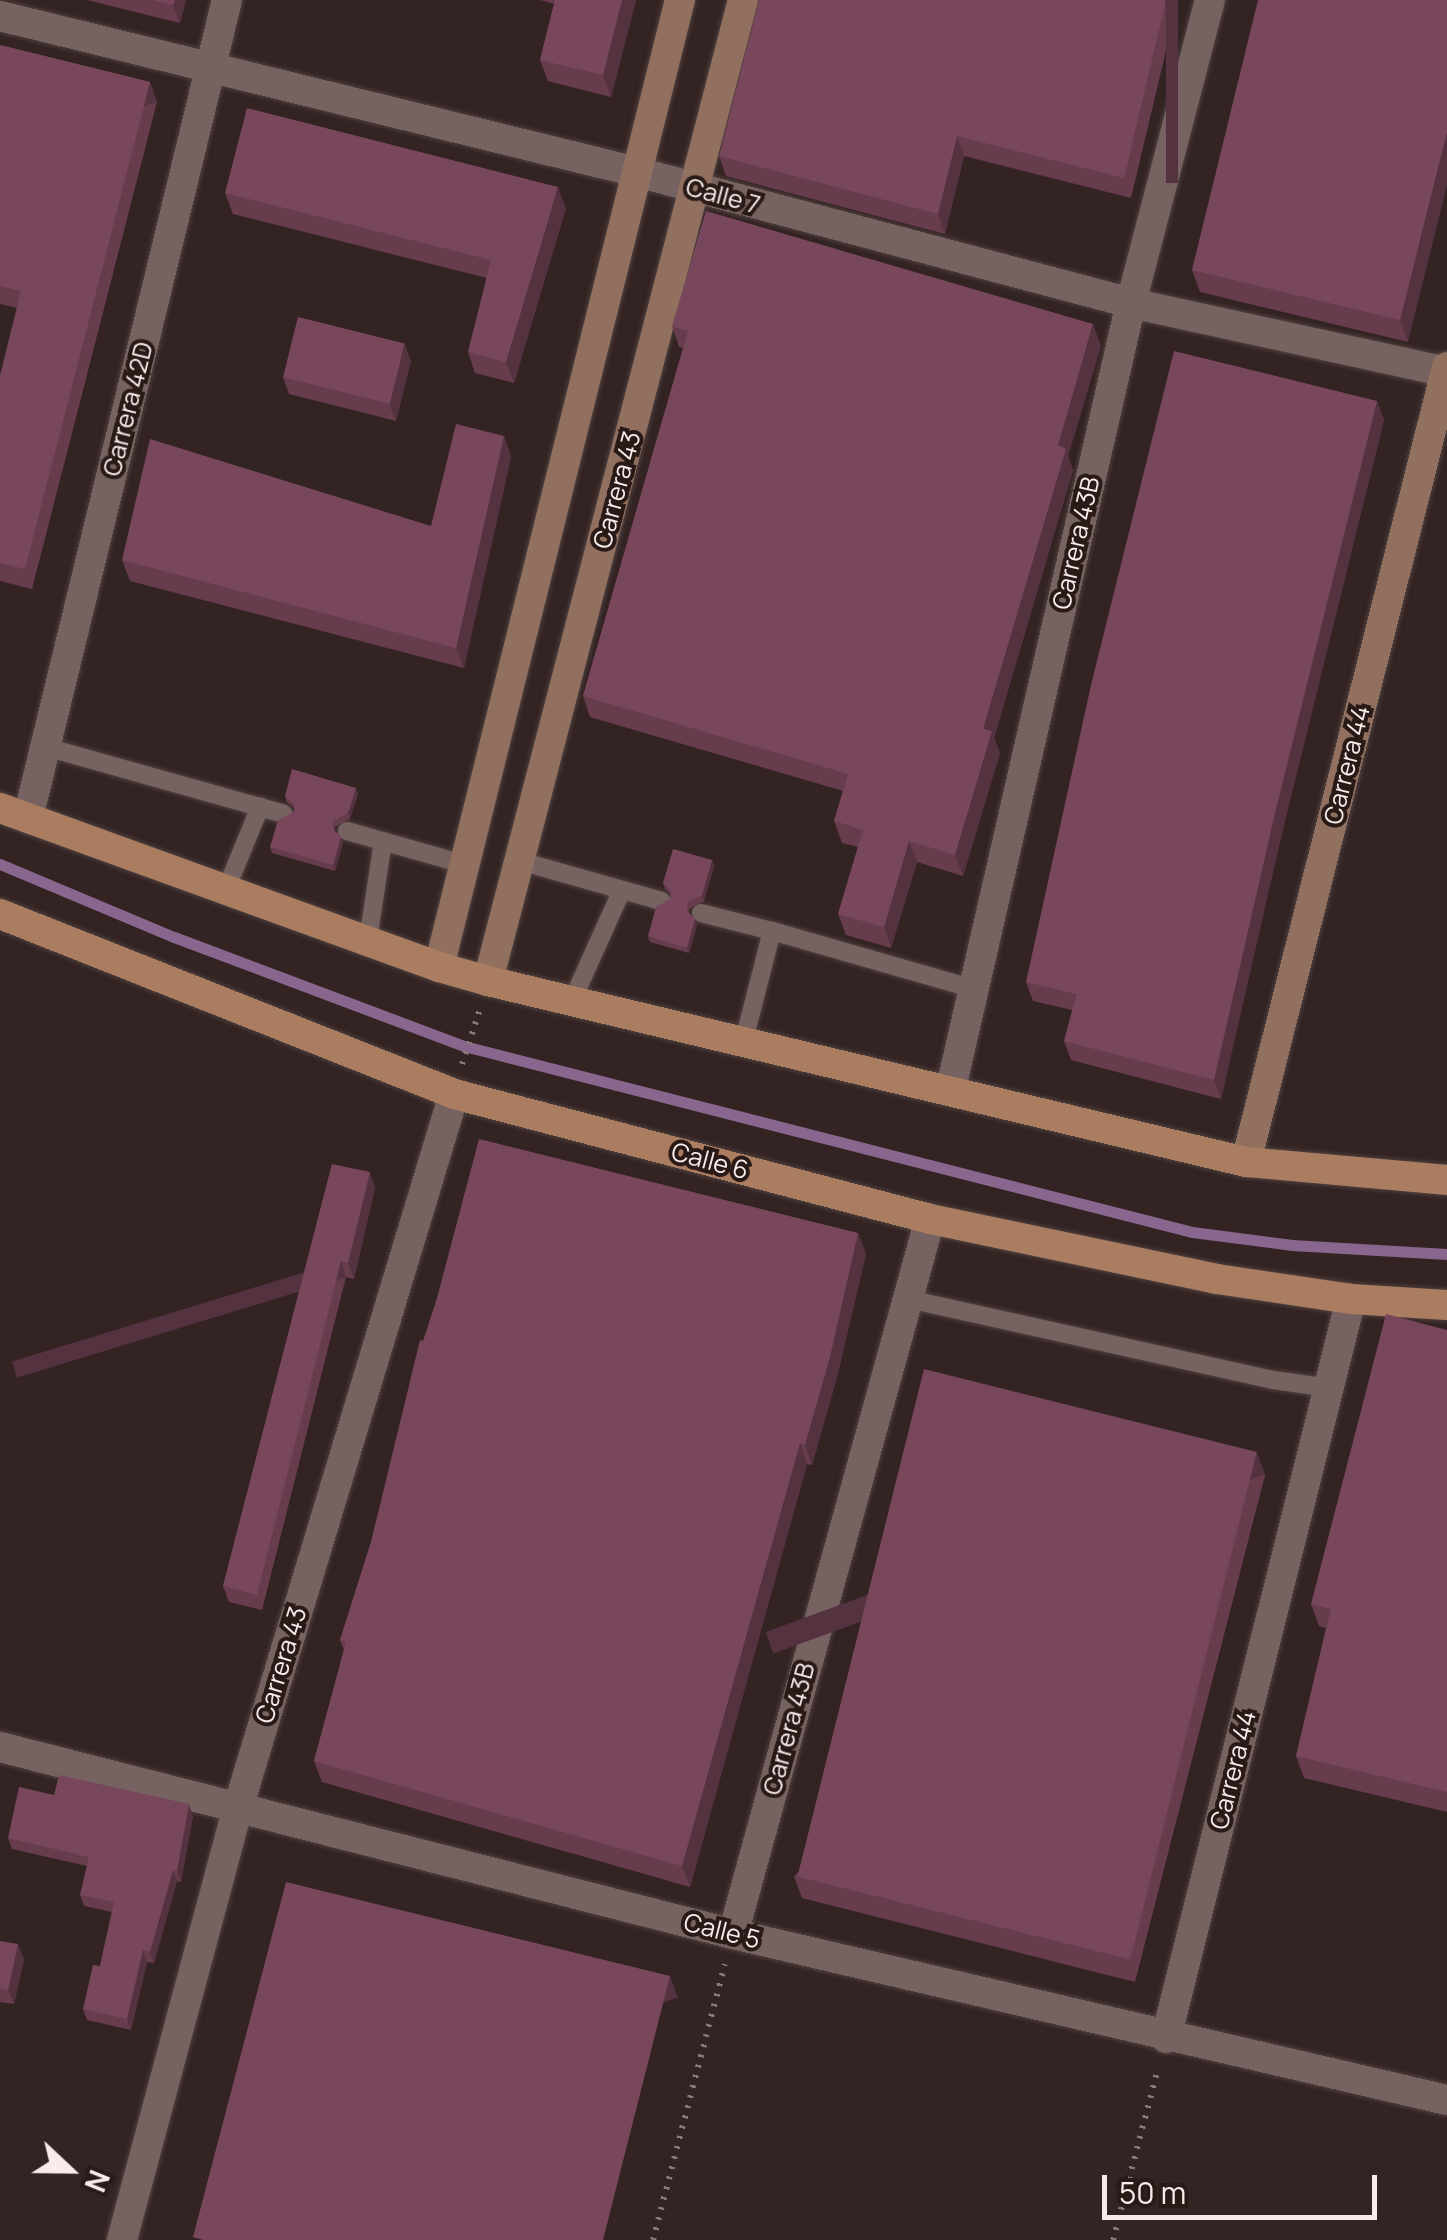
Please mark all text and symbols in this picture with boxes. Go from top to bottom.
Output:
street label: Calle 7 [683,172,763,220]
street label: Carrera 42D [97,339,159,479]
street label: Carrera 43 [587,428,647,552]
street label: Carrera 43B [1046,474,1106,612]
street label: Carrera 44 [1318,703,1376,827]
street label: Calle 6 [668,1136,752,1186]
street label: Carrera 43 [249,1603,313,1727]
street label: Carrera 43B [757,1660,821,1798]
street label: Carrera 44 [1204,1708,1262,1832]
street label: Calle 5 [681,1907,763,1955]
north arrow [20,2120,120,2220]
scale bar [1107,2155,1382,2217]
text: N [76,2165,119,2198]
text: 50 m [1119,2172,1186,2213]

